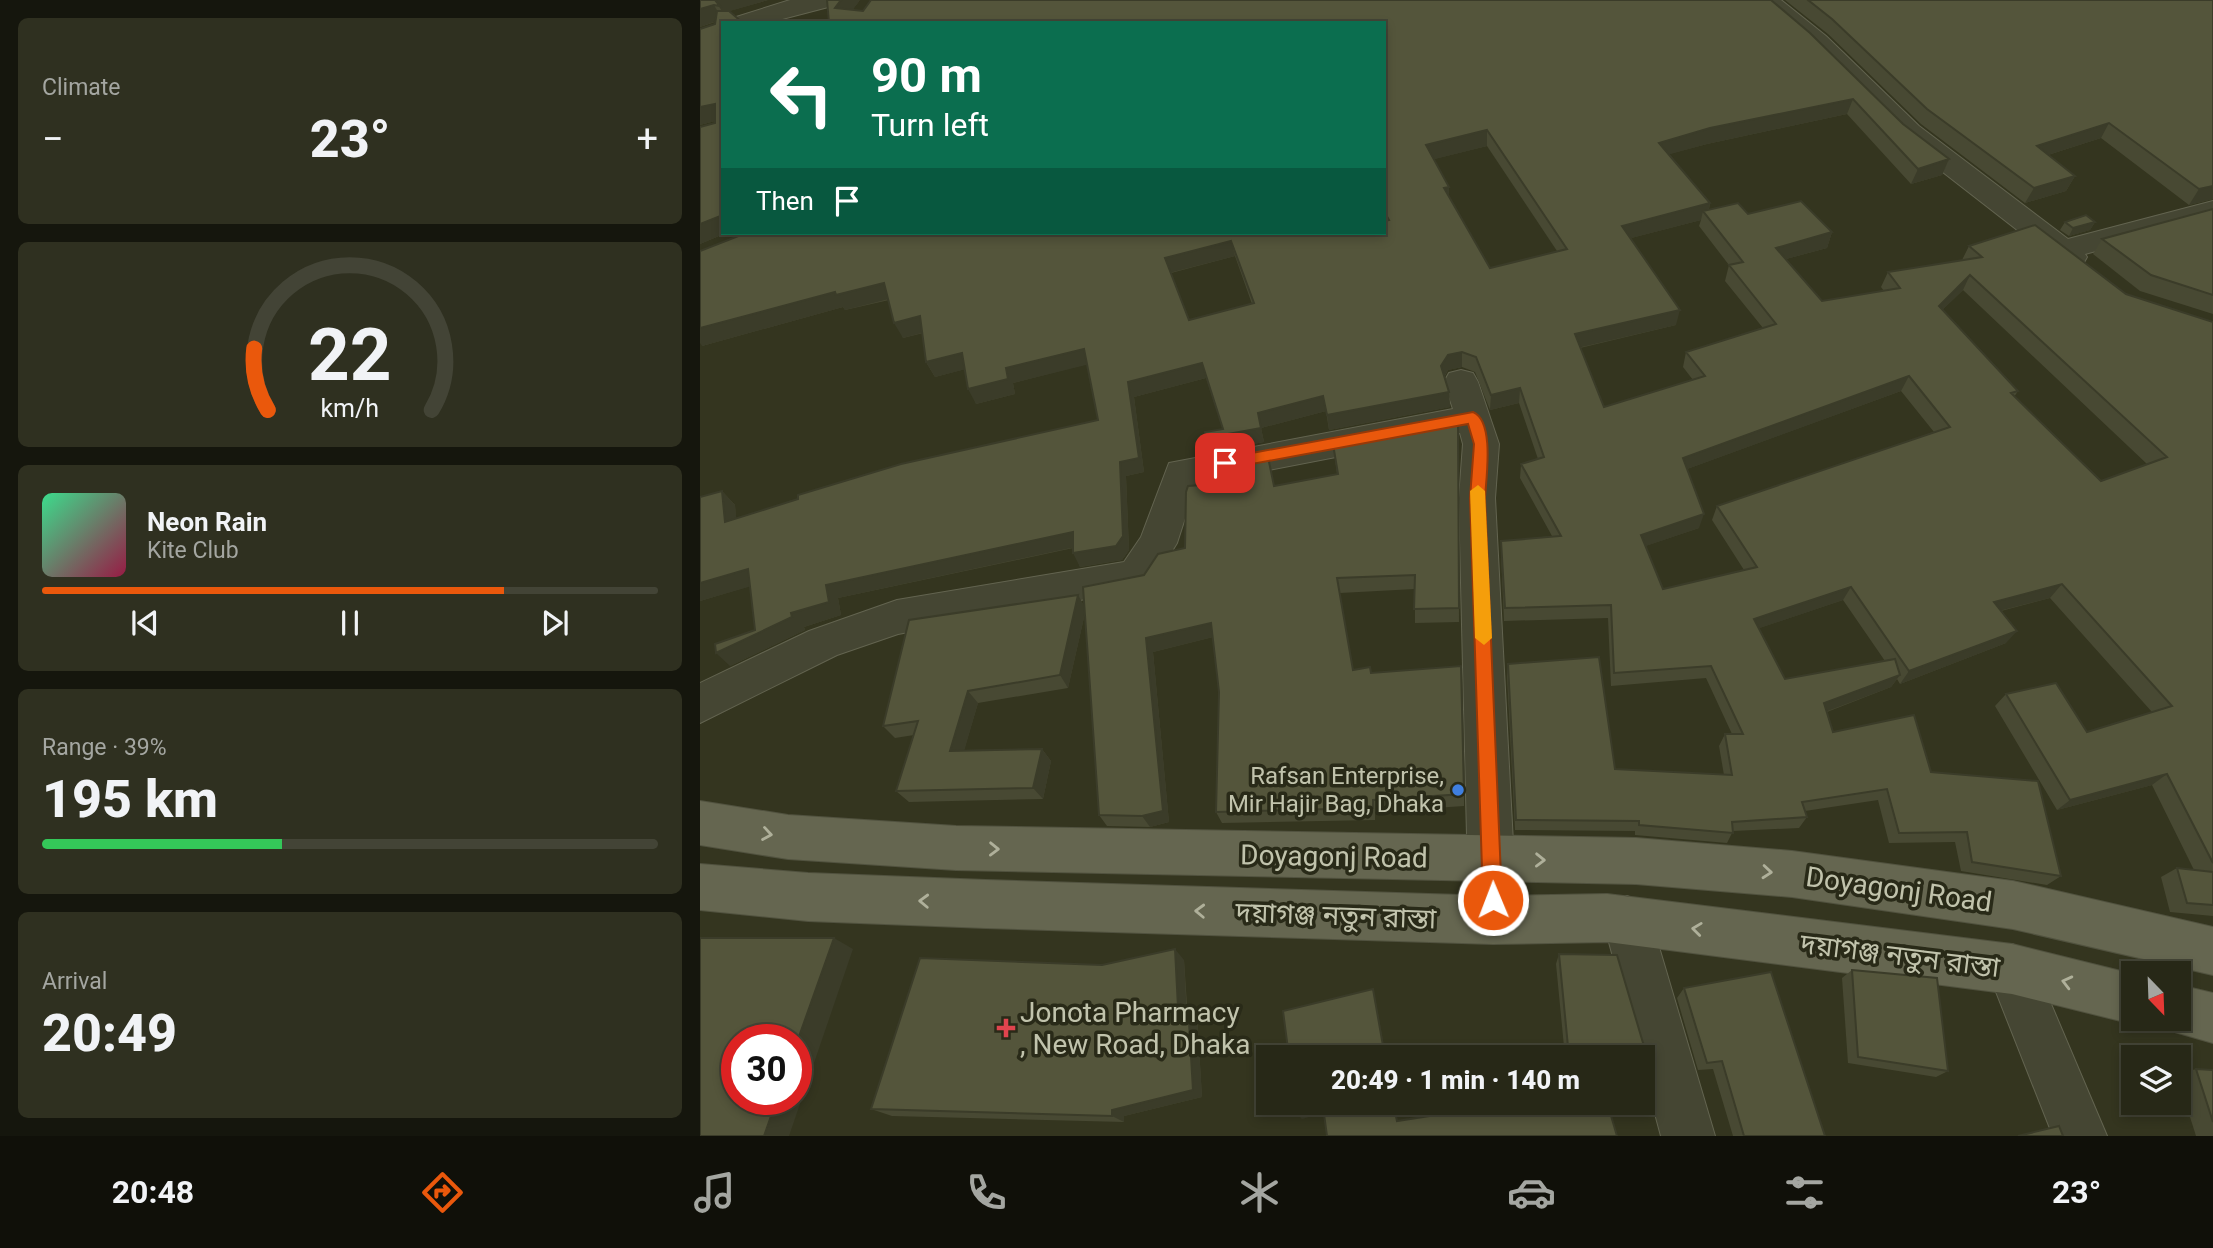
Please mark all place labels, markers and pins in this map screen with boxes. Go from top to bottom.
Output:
pin [1195,433,1255,493]
place label: Rafsan Enterprise, Mir Hajir Bag, Dhaka [1228,762,1444,818]
marker: Rafsan Enterprise, Mir Hajir Bag, Dhaka [1450,782,1466,798]
place label: Jonota Pharmacy , New Road, Dhaka [1020,996,1250,1061]
marker: Jonota Pharmacy , New Road, Dhaka [998,1020,1014,1036]

